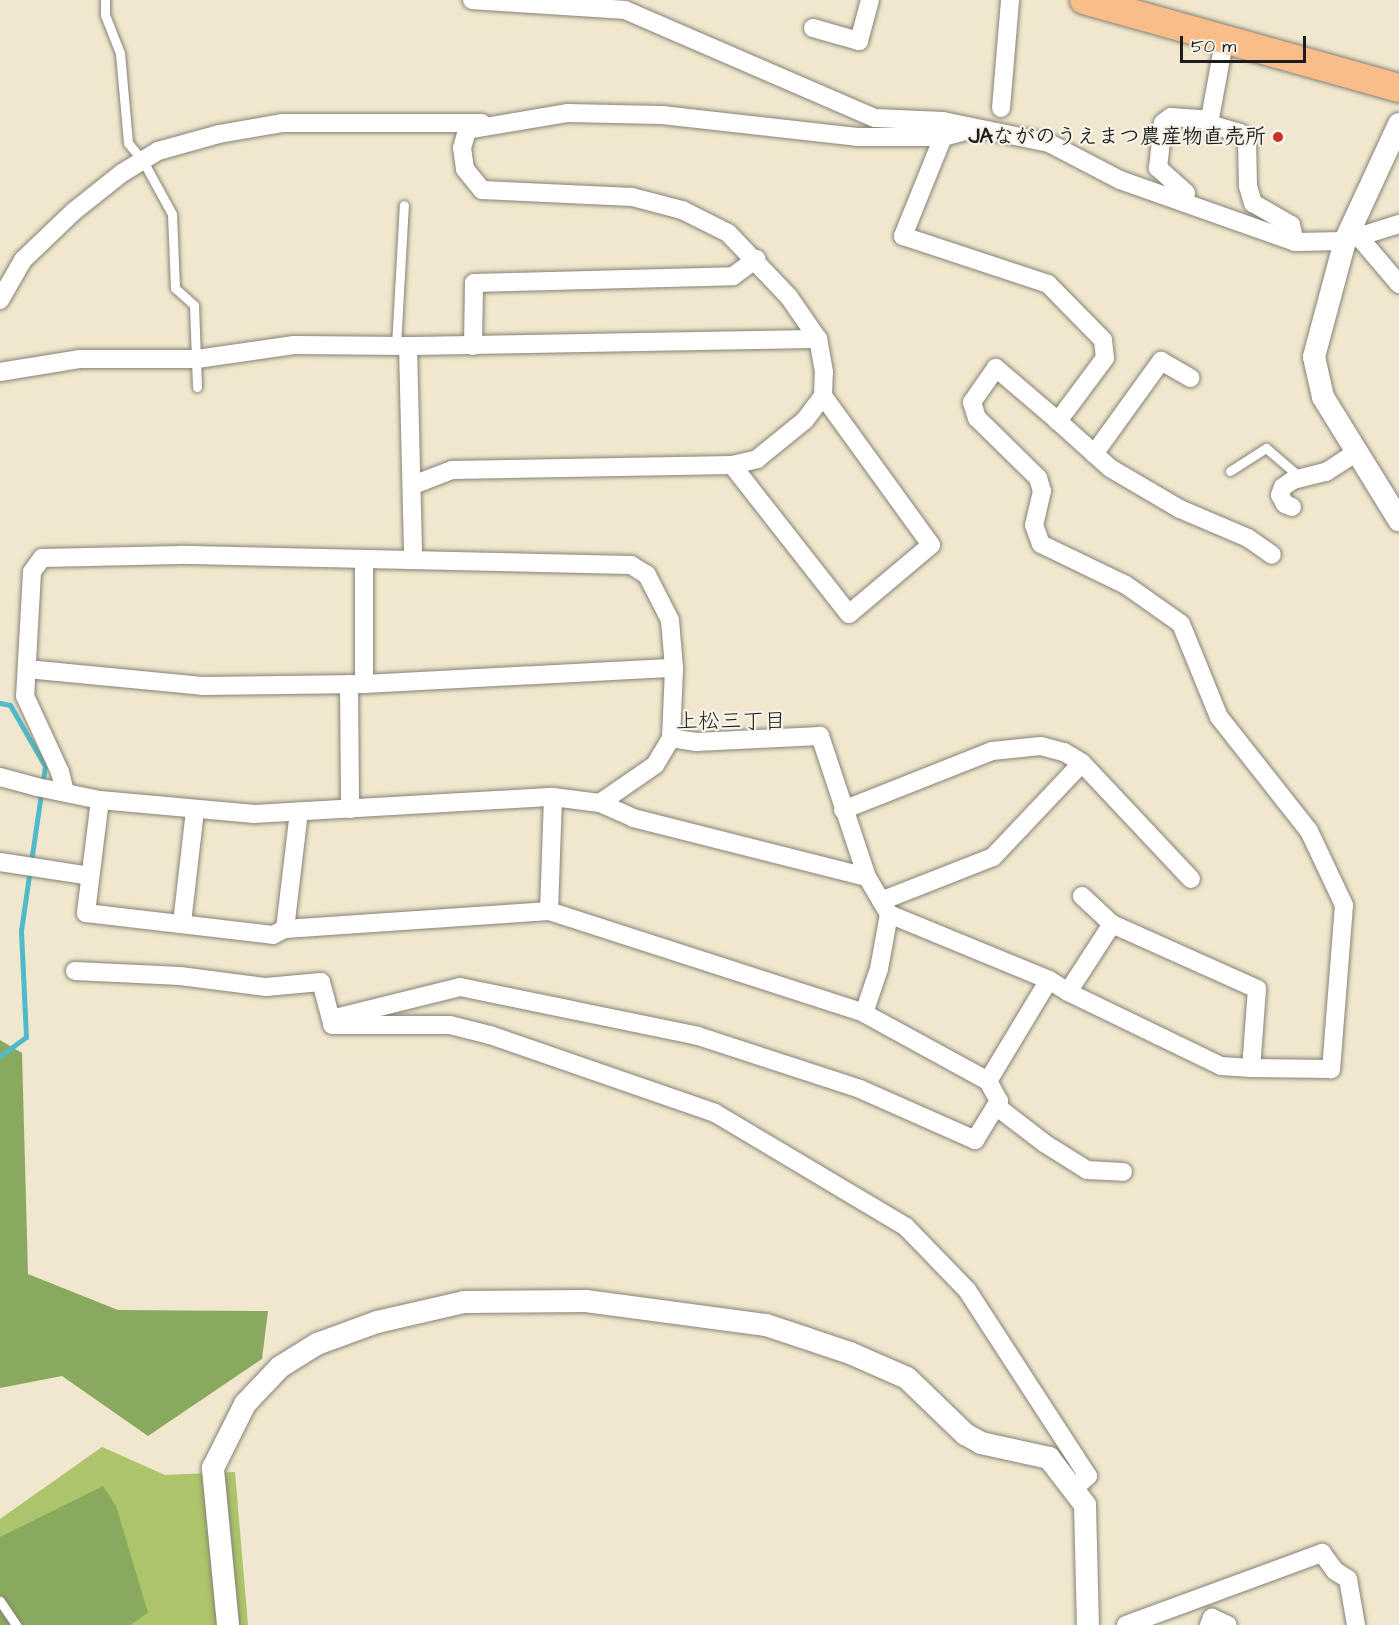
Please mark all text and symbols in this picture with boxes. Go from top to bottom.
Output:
scale bar [1183,24,1309,62]
text: 50 m [1191,34,1236,59]
place label: JAながのうえまつ農産物直売所 [968,124,1266,150]
marker: JAながのうえまつ農産物直売所 [1271,130,1285,144]
district label: 上松三丁目 [676,709,786,735]

